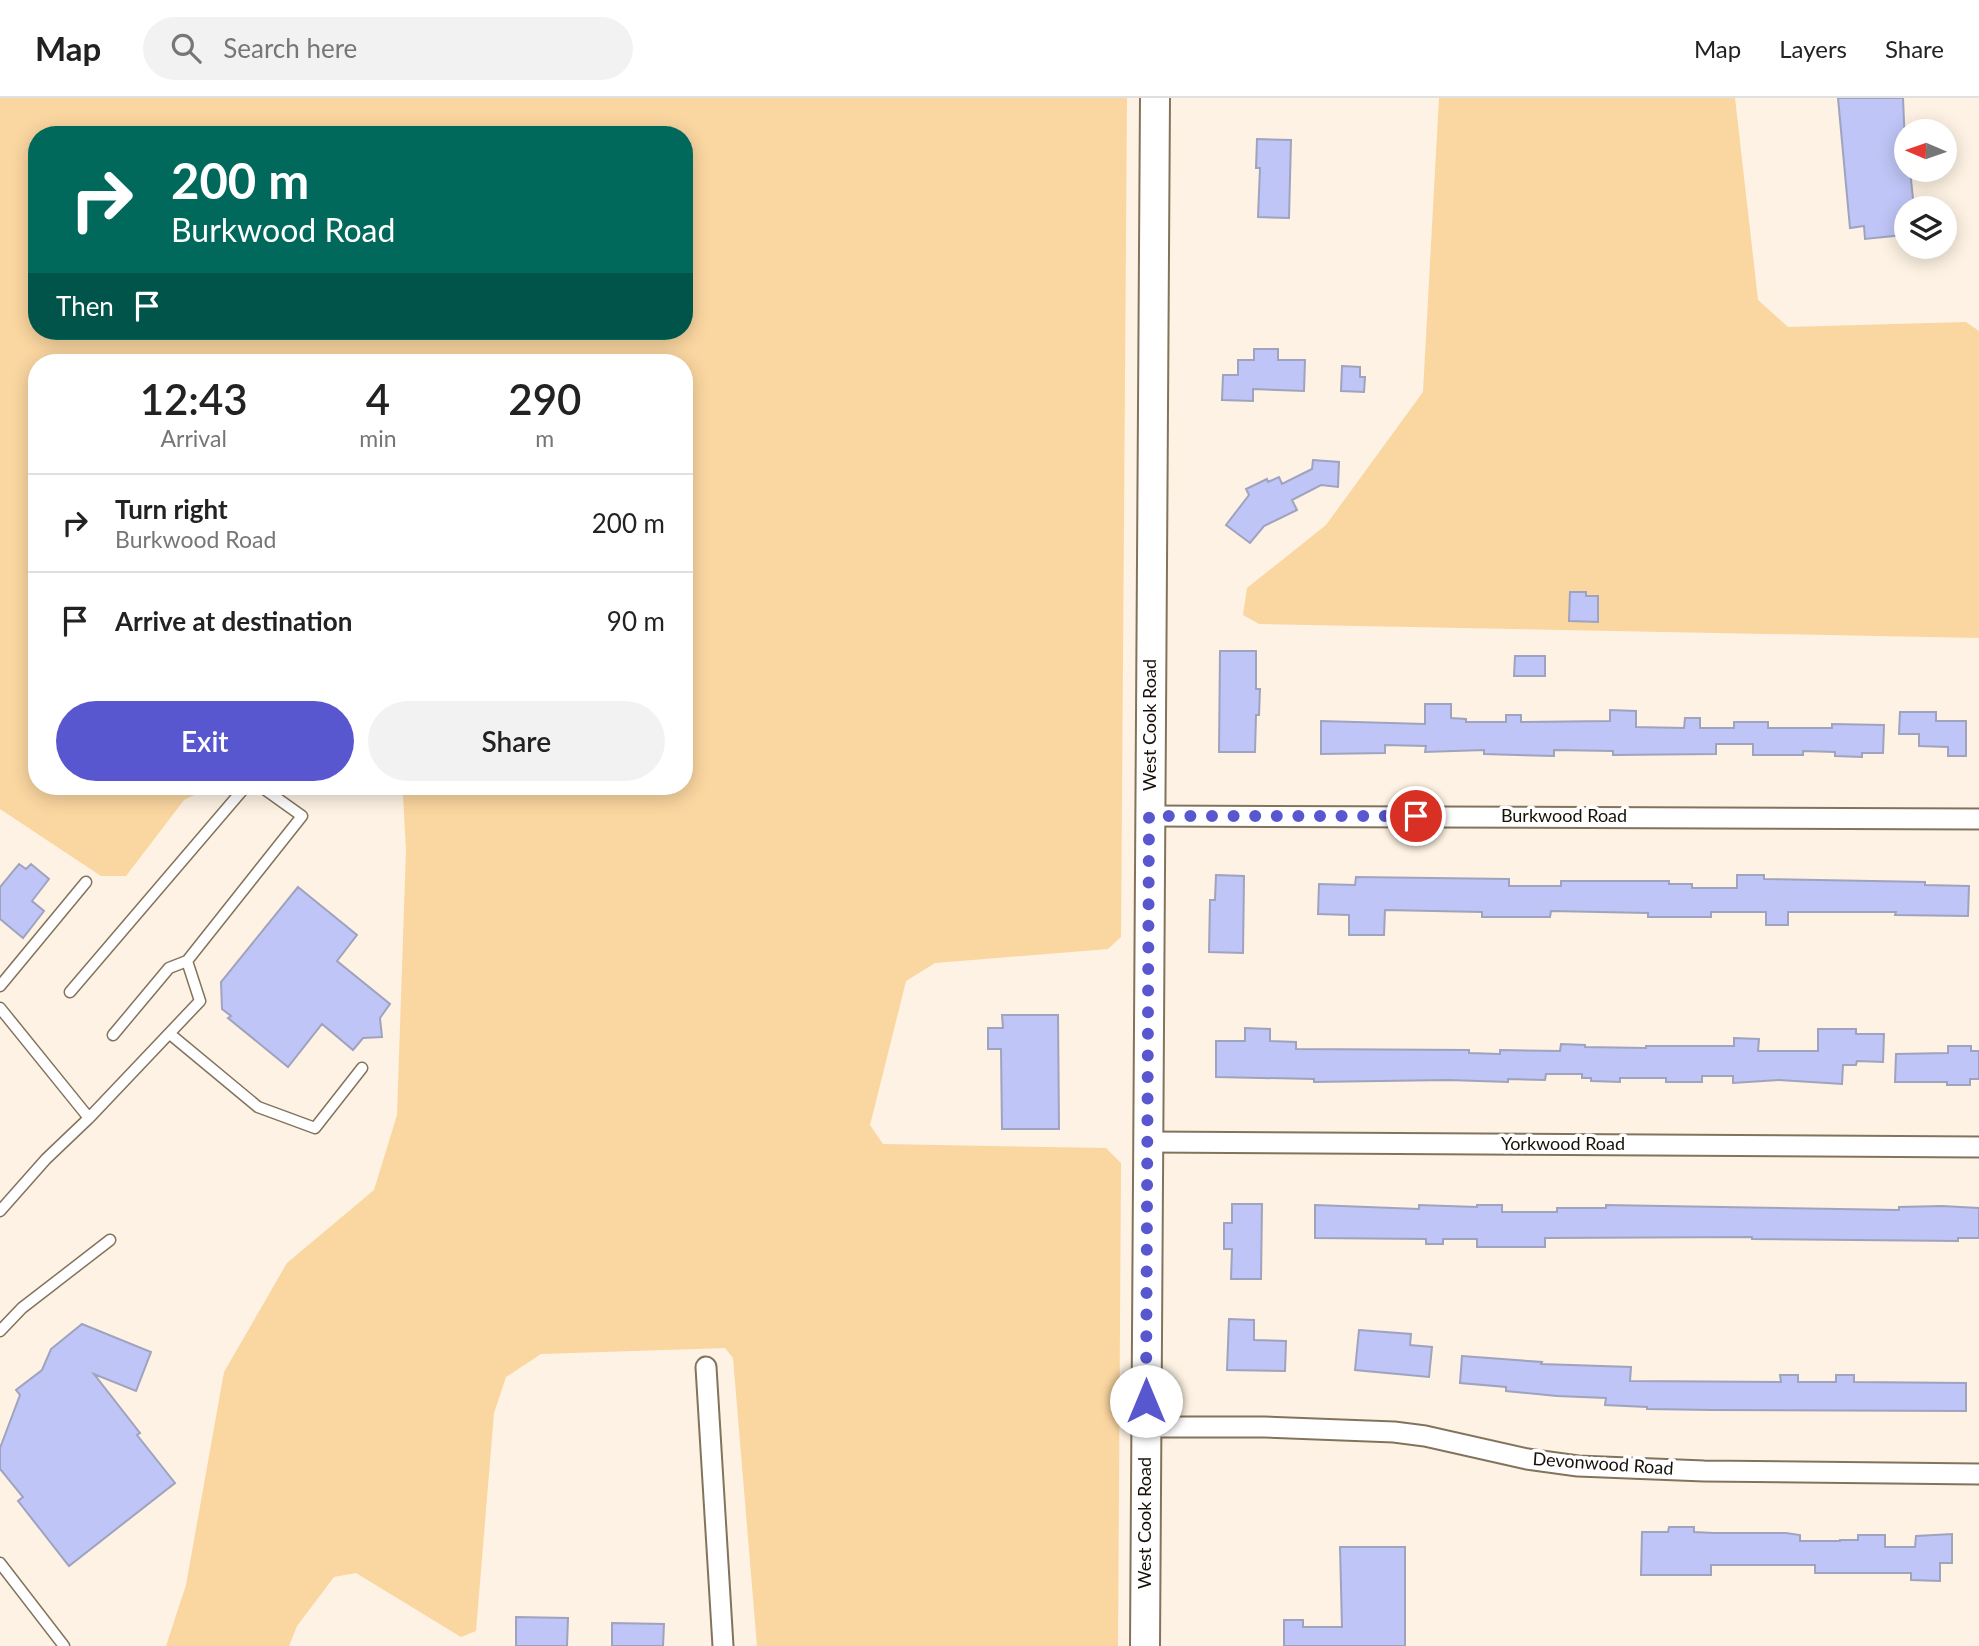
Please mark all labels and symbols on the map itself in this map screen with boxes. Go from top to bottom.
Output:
north arrow [1894,119,1956,182]
street label: West Cook Road [1138,659,1160,791]
pin [1386,786,1446,846]
street label: Burkwood Road [1501,804,1627,826]
street label: Yorkwood Road [1501,1132,1625,1154]
position arrow [1109,1364,1183,1438]
street label: Devonwood Road [1532,1447,1674,1479]
street label: West Cook Road [1133,1457,1155,1589]

